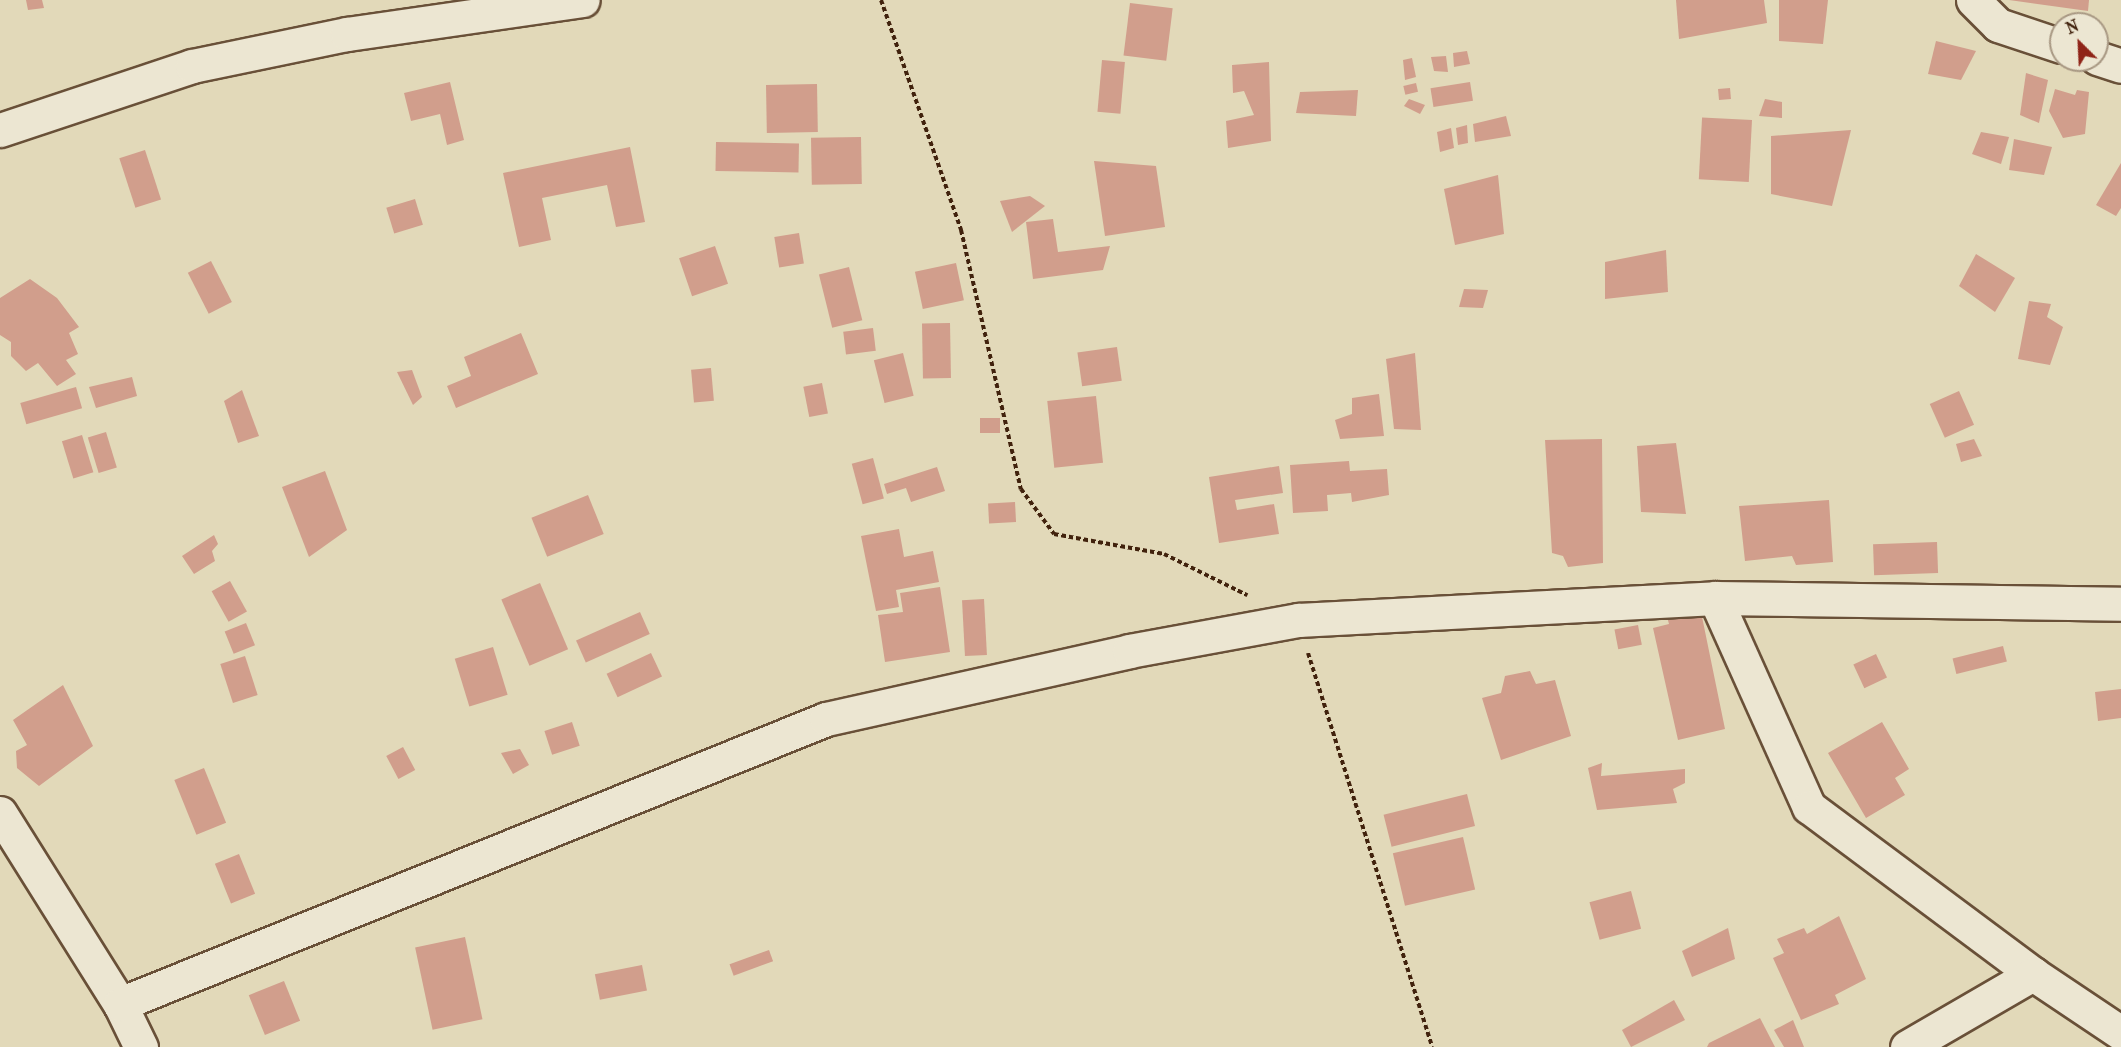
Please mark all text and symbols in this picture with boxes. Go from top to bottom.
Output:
north arrow [2049,12,2109,72]
text: N [2063,16,2082,38]

